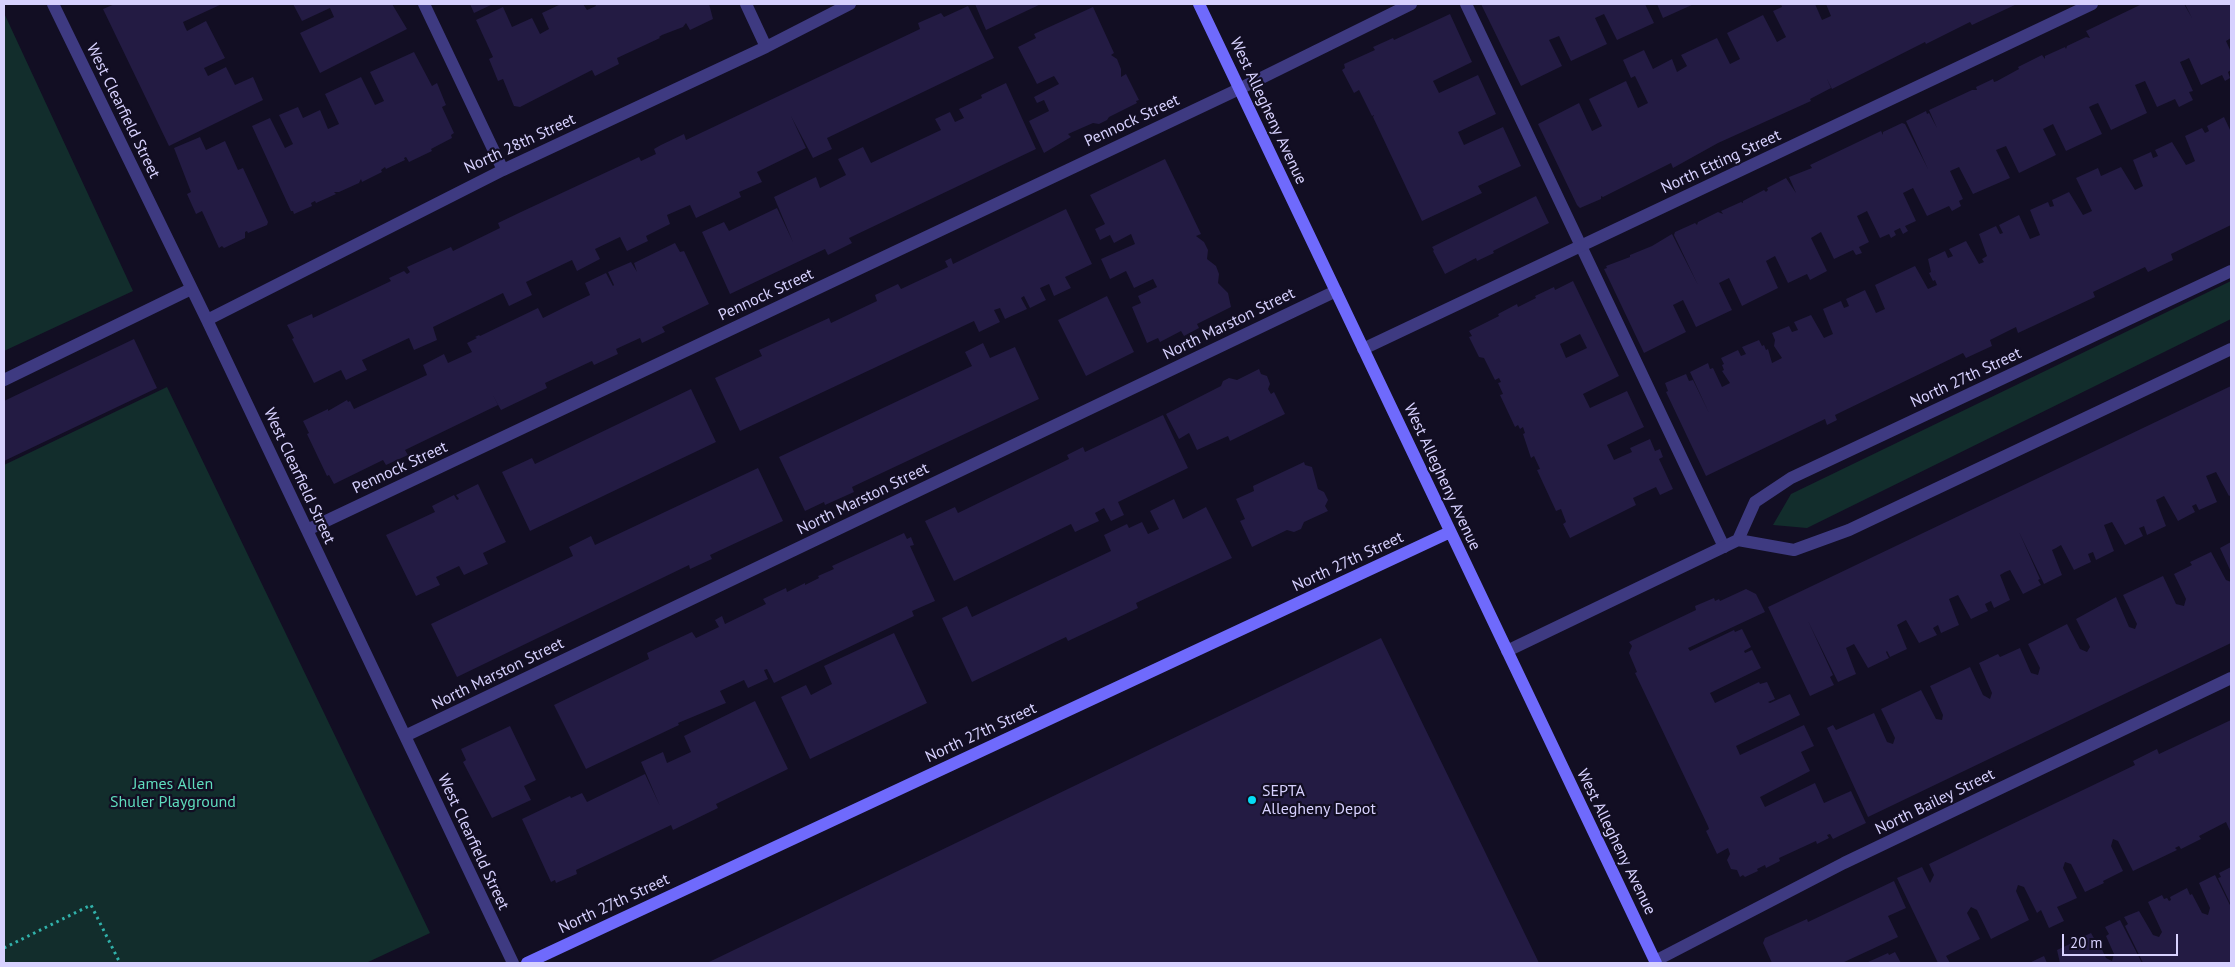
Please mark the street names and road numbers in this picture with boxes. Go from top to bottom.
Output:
street label: West Allegheny Avenue [1226,35,1310,187]
street label: West Clearfield Street [82,40,164,182]
street label: Pennock Street [1081,91,1183,151]
street label: North 28th Street [461,110,579,178]
street label: North Etting Street [1658,126,1784,198]
street label: Pennock Street [715,265,817,325]
street label: North Marston Street [1160,284,1298,364]
street label: North 27th Street [1908,344,2024,412]
street label: West Allegheny Avenue [1400,401,1484,553]
street label: West Clearfield Street [259,405,339,547]
street label: Pennock Street [349,438,451,498]
street label: North Marston Street [794,459,932,539]
street label: North 27th Street [1290,528,1406,596]
street label: North Marston Street [429,634,567,714]
street label: North 27th Street [923,699,1039,767]
street label: North Bailey Street [1872,765,1998,839]
street label: West Allegheny Avenue [1572,766,1660,918]
street label: West Clearfield Street [433,771,513,913]
street label: North 27th Street [556,870,672,938]

